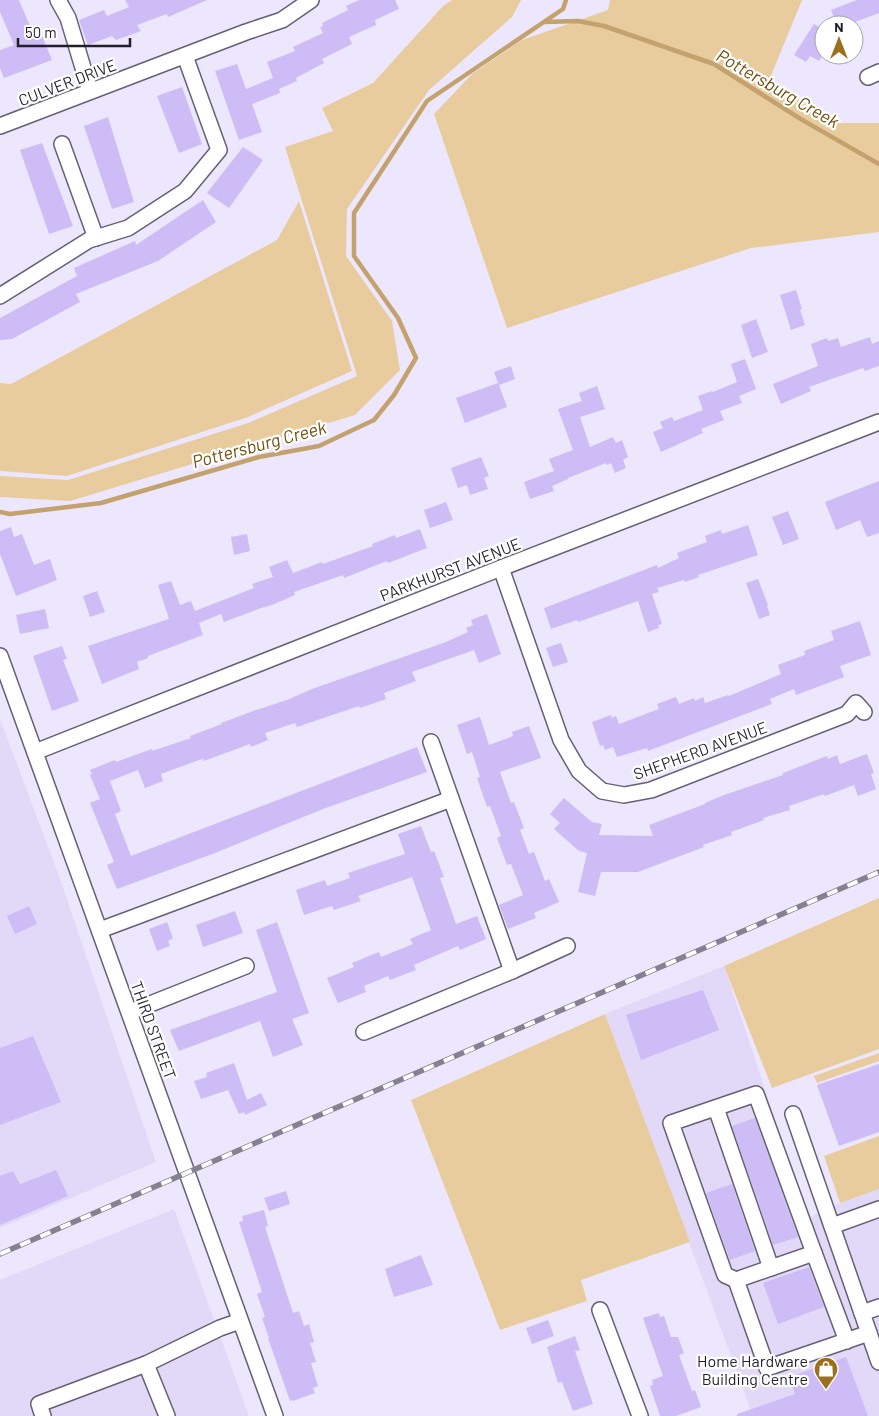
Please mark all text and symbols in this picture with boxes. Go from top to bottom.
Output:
scale bar [18,15,130,47]
north arrow [814,15,864,65]
text: N [834,18,844,35]
text: 50 m [25,23,57,41]
water label: Pottersburg Creek [713,44,843,132]
street label: CULVER DRIVE [15,55,119,109]
water label: Pottersburg Creek [190,415,329,472]
street label: PARKHURST AVENUE [377,533,523,605]
street label: SHEPHERD AVENUE [631,717,769,783]
street label: THIRD STREET [127,978,181,1082]
place label: Home Hardware Building Centre [697,1351,808,1388]
shop icon: Home Hardware Building Centre [813,1356,839,1390]

